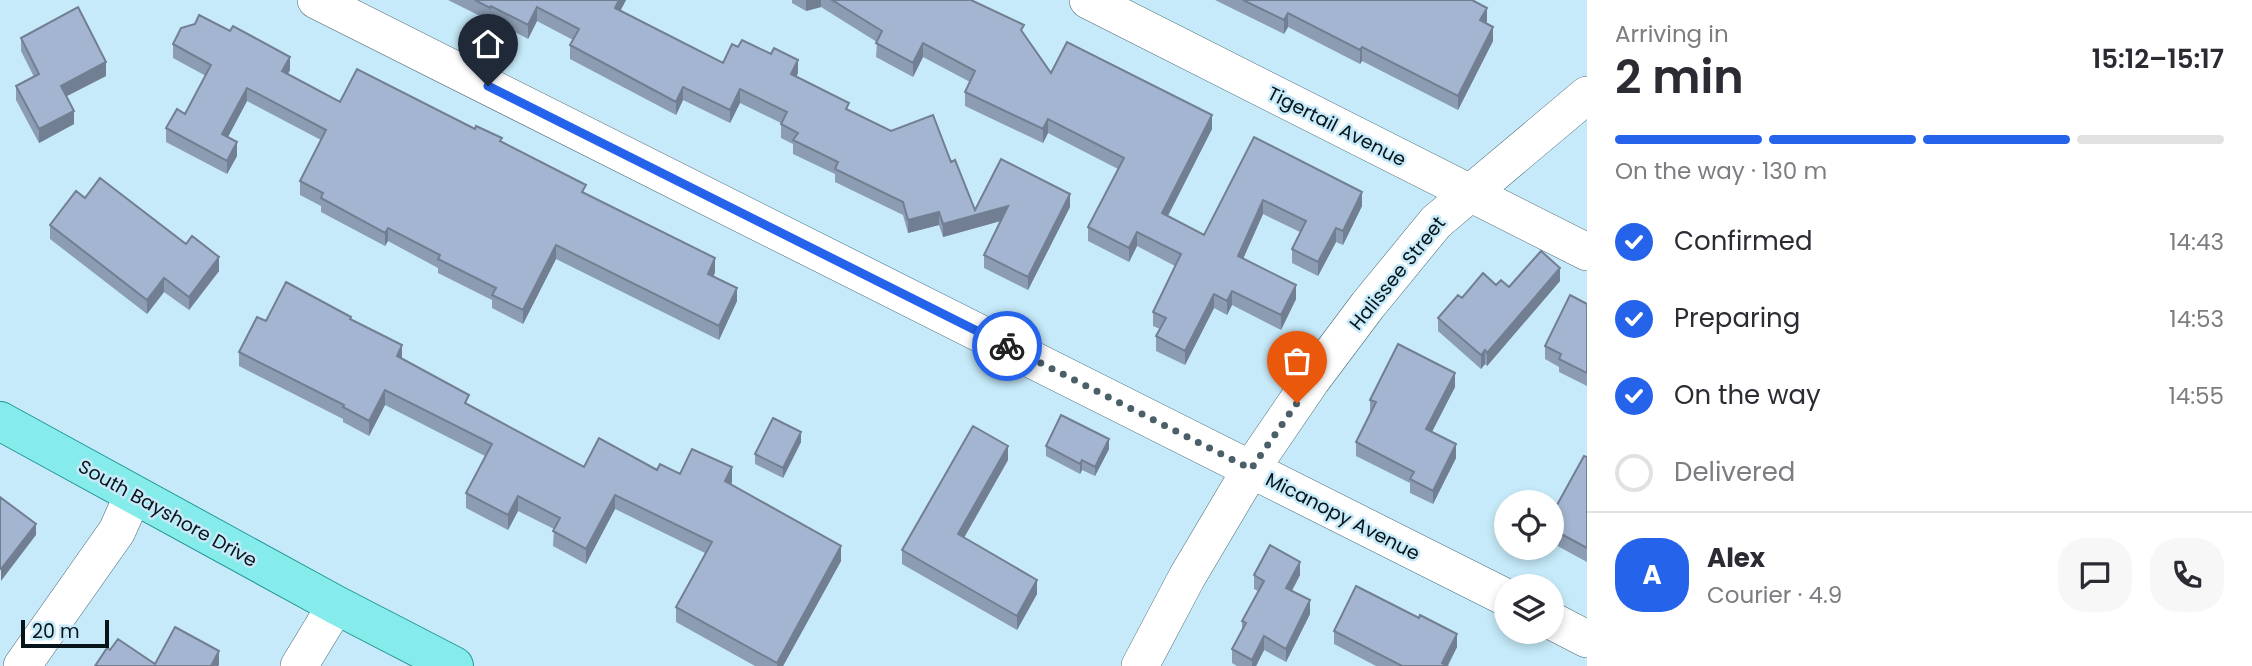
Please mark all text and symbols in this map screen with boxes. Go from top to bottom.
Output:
pin [458,14,518,86]
text: Arriving in [1615,18,1729,50]
icon: home [469,25,507,63]
text: 15:12–15:17 [2092,41,2224,77]
text: 2 min [1615,45,1744,109]
street label: Tigertail Avenue [1263,80,1411,173]
text: On the way · 130 m [1615,155,1827,187]
street label: Halissee Street [1343,211,1452,336]
icon: check [1615,223,1653,261]
text: Confirmed [1674,223,1812,259]
text: 14:43 [2169,226,2224,258]
icon: check [1615,300,1653,338]
text: Preparing [1674,300,1800,336]
text: 14:53 [2169,303,2224,335]
courier [972,311,1042,381]
icon: bike [988,327,1026,365]
pin [1267,331,1327,403]
icon: bag [1278,342,1316,380]
icon: check [1615,377,1653,415]
text: On the way [1674,377,1821,413]
text: 14:55 [2168,380,2224,412]
street label: South Bayshore Drive [73,453,262,574]
text: Delivered [1674,454,1795,490]
street label: Micanopy Avenue [1261,466,1425,567]
map controls [1494,490,1564,644]
button: locate [1494,490,1564,560]
button: chat [2058,538,2132,612]
button: phone [2150,538,2224,612]
text: Alex [1707,540,1765,576]
text: A [1642,557,1662,593]
button: layers [1494,574,1564,644]
text: Courier · 4.9 [1707,579,1842,611]
scale bar [21,617,108,649]
text: 20 m [32,618,80,645]

